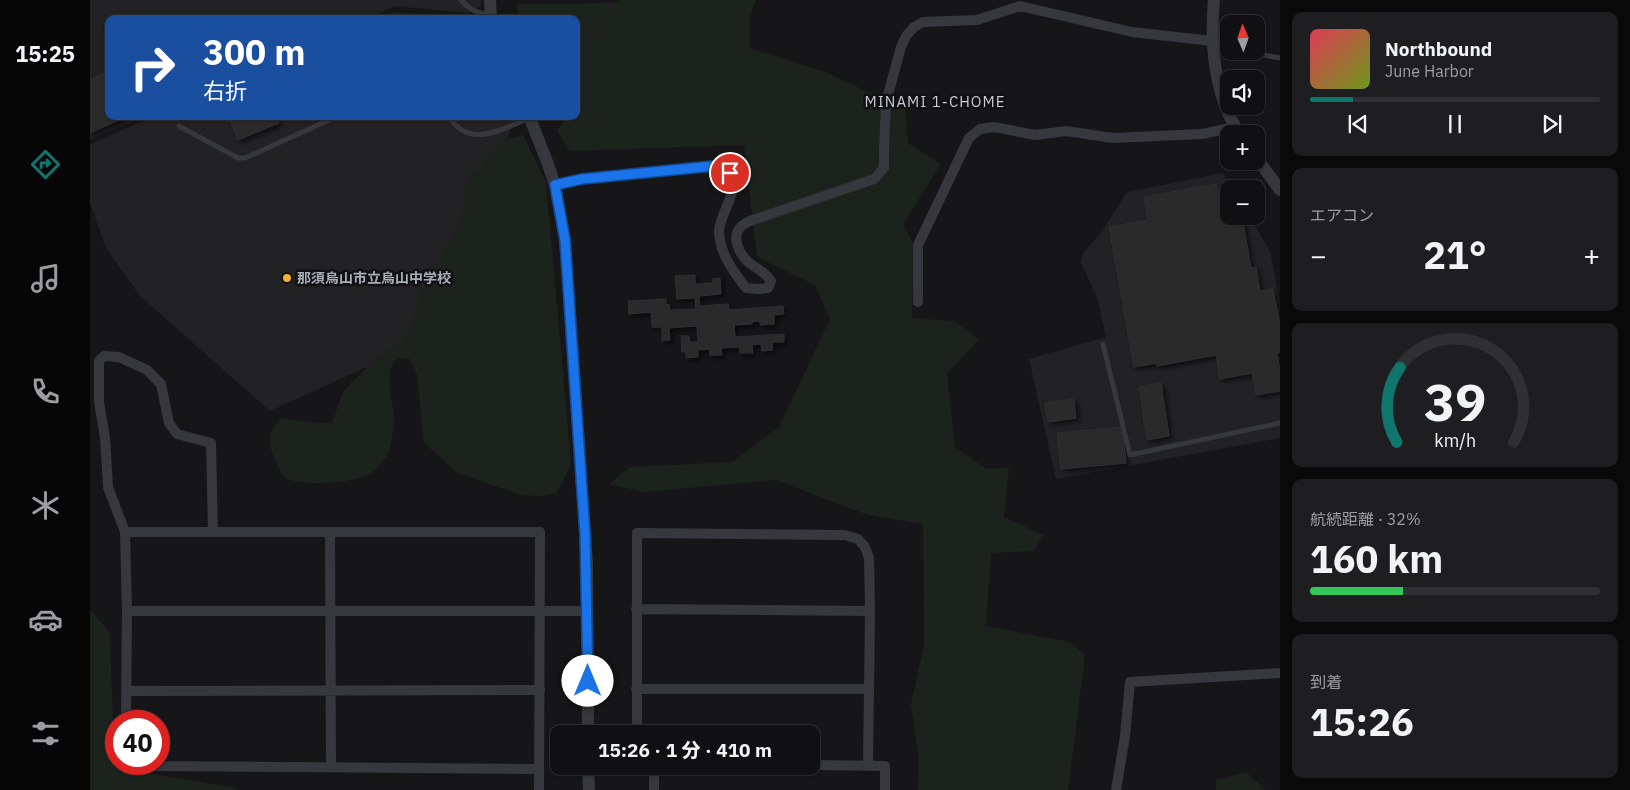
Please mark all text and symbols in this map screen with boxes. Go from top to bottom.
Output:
north arrow [1220,15,1265,60]
map controls [1220,15,1265,225]
text: 300 m [203,29,306,75]
icon: right [120,35,185,100]
text: Northbound [1385,37,1492,61]
text: 15:25 [15,39,75,68]
text: June Harbor [1385,61,1474,81]
button: sound [1220,70,1265,115]
text: 右折 [203,76,247,105]
district label: MINAMI 1-CHOME [865,92,1005,111]
icon: previous [1344,110,1372,138]
icon: pause [1441,110,1469,138]
icon: next [1538,110,1566,138]
button: + [1220,125,1265,170]
icon: directions [28,147,63,182]
pin [709,152,751,194]
icon: arrive [716,159,744,187]
button: − [1220,180,1265,225]
text: エアコン [1310,205,1374,225]
text: 21° [1423,230,1487,279]
text: − [1310,237,1327,274]
text: + [1583,237,1600,274]
icon: music [28,261,63,296]
place label: 那須烏山市立烏山中学校 [297,269,451,287]
marker: 那須烏山市立烏山中学校 [281,272,293,284]
text: 39 [1424,368,1486,435]
icon: phone [28,374,63,409]
text: km/h [1434,429,1476,452]
icon: climate [28,488,63,523]
text: 航続距離 · 32% [1310,509,1421,529]
text: 160 km [1310,534,1443,583]
icon: car [28,602,63,637]
position arrow [561,654,613,706]
text: 到着 [1310,672,1342,692]
text: 15:26 [1310,697,1414,746]
speed limit sign: 40 [105,710,170,775]
icon: filters [28,716,63,751]
text: 15:26 · 1 分 · 410 m [598,738,772,762]

